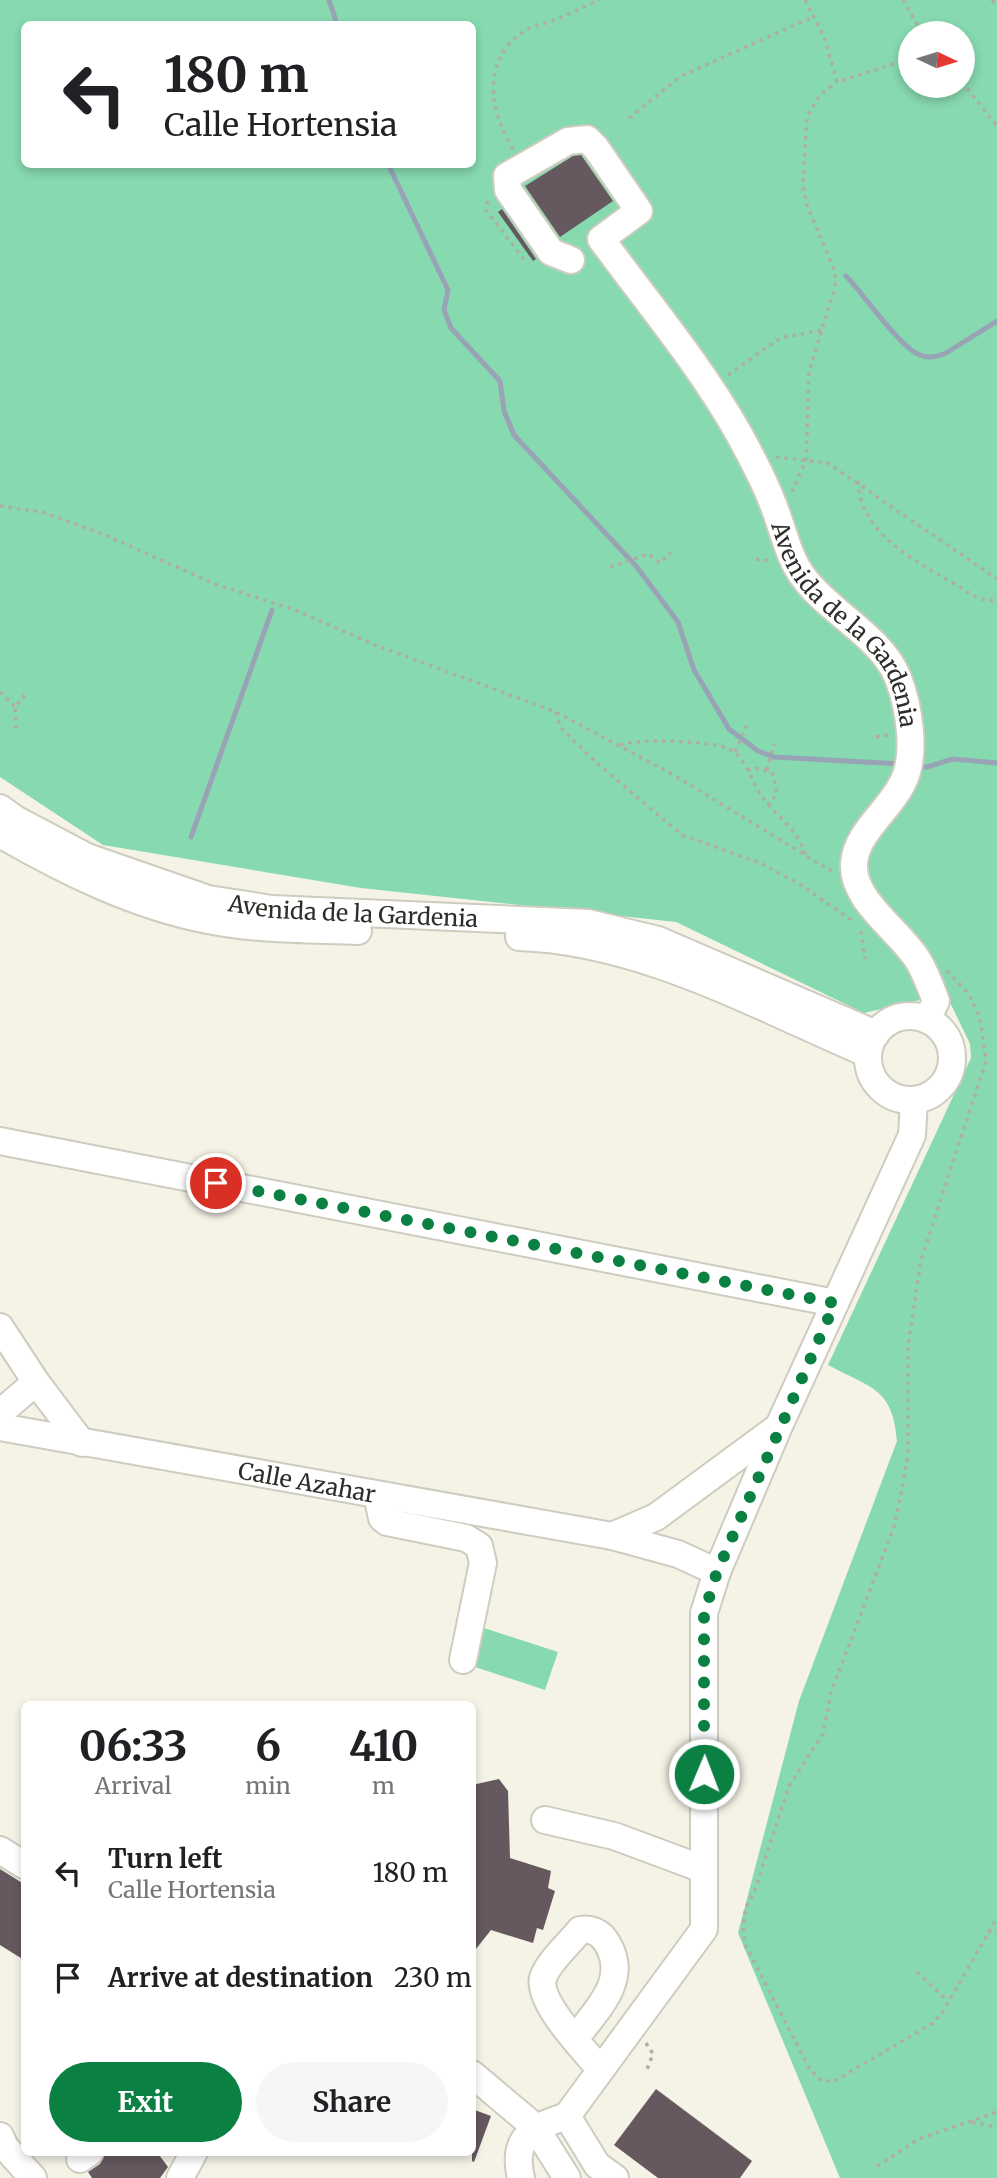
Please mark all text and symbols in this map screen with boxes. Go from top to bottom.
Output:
north arrow [898,21,975,98]
map controls [898,21,975,98]
text: 180 m [164,44,309,105]
icon: left [49,49,140,140]
text: Calle Hortensia [164,105,397,145]
street label: Avenida de la Gardenia [765,517,924,729]
street label: Avenida de la Gardenia [225,888,479,933]
pin [186,1153,246,1213]
icon: arrive [197,1164,235,1202]
street label: Calle Azahar [236,1455,378,1508]
text: 06:33 [79,1720,188,1772]
text: 6 [255,1720,281,1772]
text: 410 [349,1720,418,1772]
position arrow [667,1737,741,1811]
text: Arrival [95,1771,172,1800]
text: min [245,1771,291,1800]
text: m [372,1771,395,1800]
text: Turn left [108,1842,222,1875]
icon: left [49,1854,87,1892]
text: 180 m [373,1856,448,1889]
text: Calle Hortensia [108,1875,276,1904]
icon: arrive [49,1959,87,1997]
text: Arrive at destination [108,1961,373,1994]
text: 230 m [394,1961,472,1994]
button: Exit [49,2062,242,2142]
button: Share [256,2062,448,2142]

